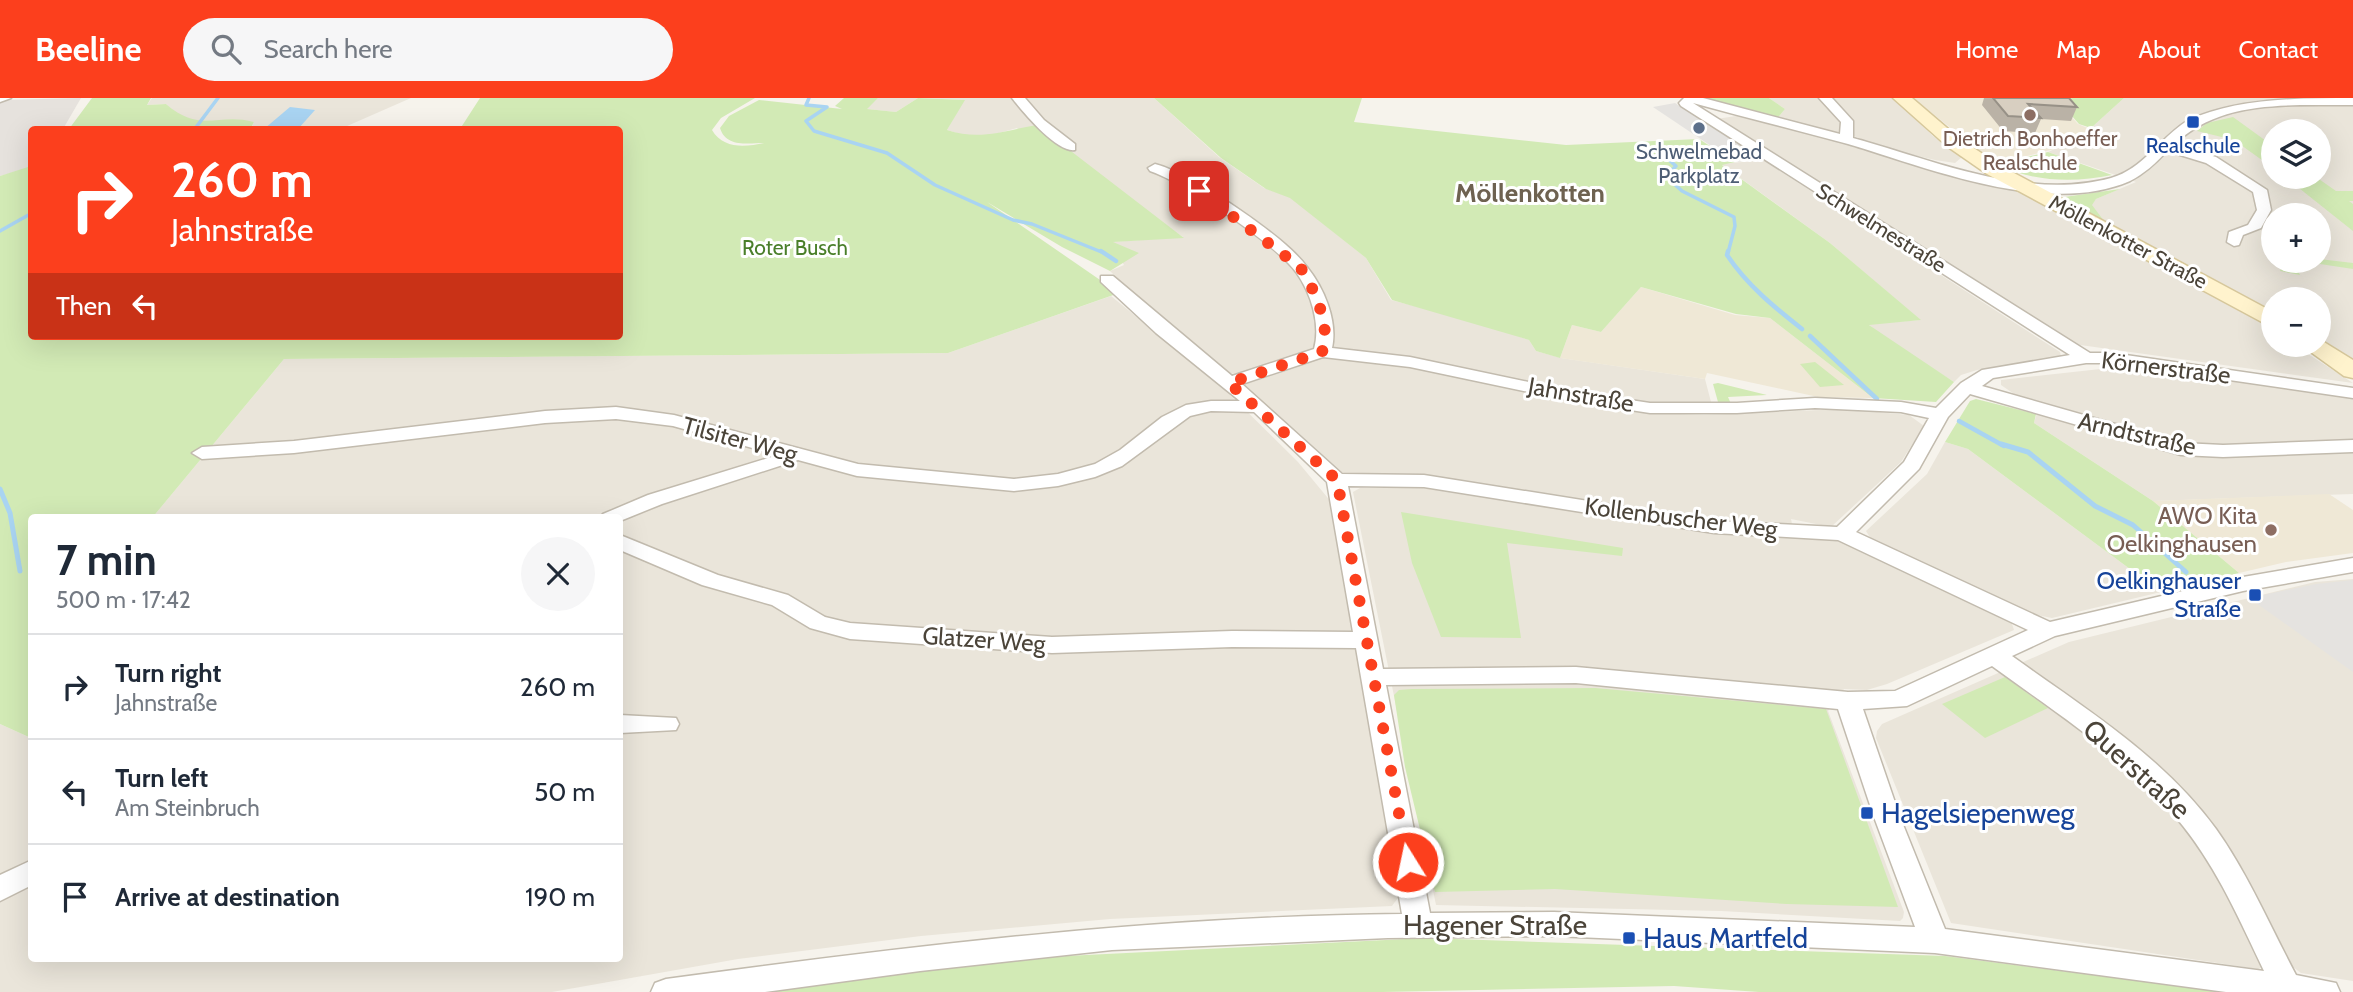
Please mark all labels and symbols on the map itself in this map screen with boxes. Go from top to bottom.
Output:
marker: Dietrich Bonhoeffer Realschule [2022,107,2038,123]
marker: Realschule [2185,114,2201,130]
marker: Schwelmebad Parkplatz [1691,120,1707,136]
place label: Dietrich Bonhoeffer Realschule [1943,126,2118,175]
place label: Realschule [2146,133,2240,158]
place label: Schwelmebad Parkplatz [1636,139,1762,188]
pin [1169,161,1229,221]
district label: Möllenkotten [1455,177,1605,209]
street label: Schwelmestraße [1812,178,1951,278]
street label: Möllenkotter Straße [2045,189,2212,294]
park label: Roter Busch [742,235,848,260]
street label: Körnerstraße [2100,345,2232,390]
street label: Jahnstraße [1525,371,1636,418]
street label: Arndtstraße [2075,406,2199,461]
street label: Tilsiter Weg [680,410,802,469]
street label: Kollenbuscher Weg [1583,491,1780,544]
place label: AWO Kita Oelkinghausen [2107,501,2257,558]
marker: AWO Kita Oelkinghausen [2263,522,2279,538]
place label: Oelkinghauser Straße [2097,566,2241,623]
marker: Oelkinghauser Straße [2247,587,2263,603]
street label: Glatzer Weg [922,621,1048,658]
street label: Querstraße [2076,712,2198,826]
place label: Hagelsiepenweg [1881,796,2076,830]
marker: Hagelsiepenweg [1859,805,1875,821]
position arrow [1371,825,1445,899]
street label: Hagener Straße [1403,908,1587,942]
place label: Haus Martfeld [1643,921,1808,955]
marker: Haus Martfeld [1621,930,1637,946]

